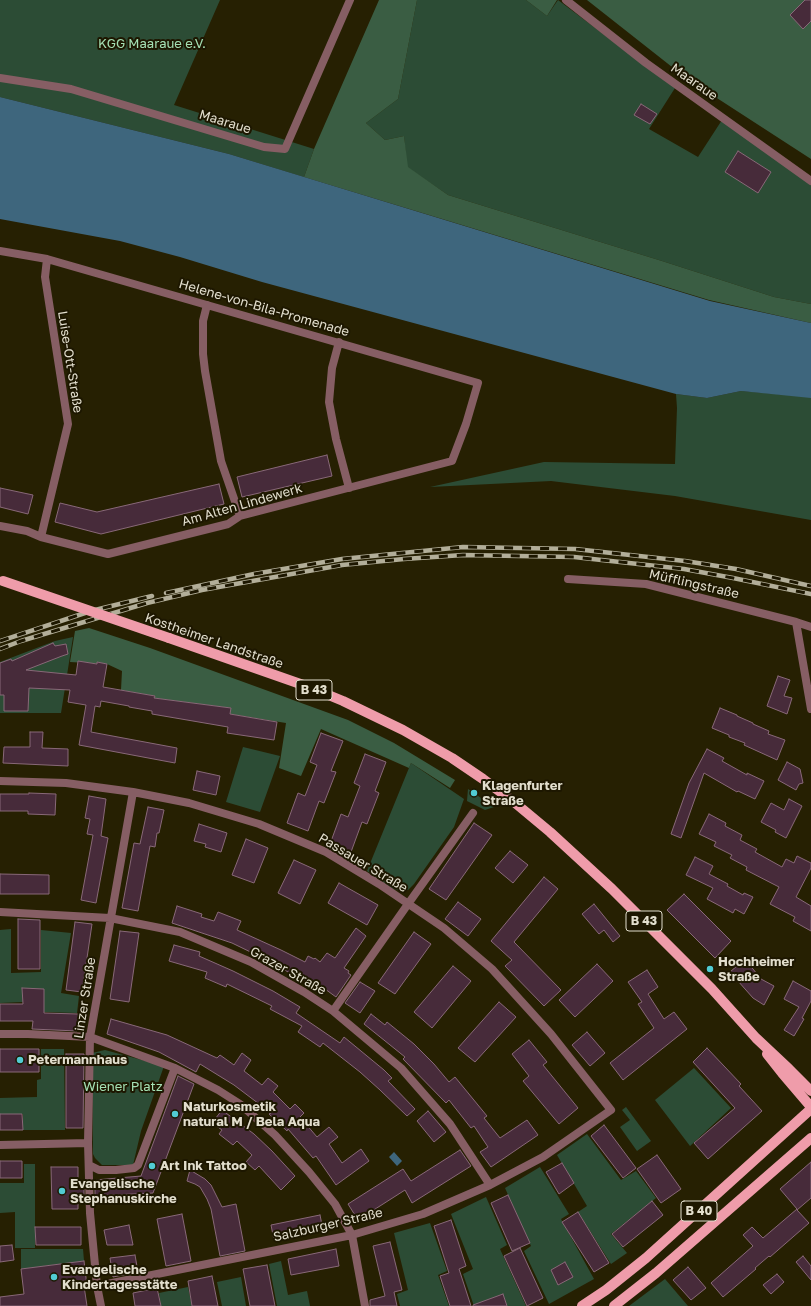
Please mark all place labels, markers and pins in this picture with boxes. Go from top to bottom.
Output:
place label: Klagenfurter Straße [482,778,563,809]
marker: Klagenfurter Straße [469,788,479,798]
place label: Hochheimer Straße [718,954,794,985]
marker: Hochheimer Straße [705,964,715,974]
place label: Petermannhaus [28,1052,127,1068]
marker: Petermannhaus [15,1055,25,1065]
place label: Naturkosmetik natural M / Bela Aqua [183,1099,320,1130]
marker: Naturkosmetik natural M / Bela Aqua [170,1109,180,1119]
place label: Art Ink Tattoo [160,1158,247,1174]
marker: Art Ink Tattoo [147,1161,157,1171]
place label: Evangelische Stephanuskirche [70,1176,177,1207]
marker: Evangelische Stephanuskirche [57,1186,67,1196]
place label: Evangelische Kindertagesstätte [62,1262,177,1293]
marker: Evangelische Kindertagesstätte [49,1272,59,1282]

